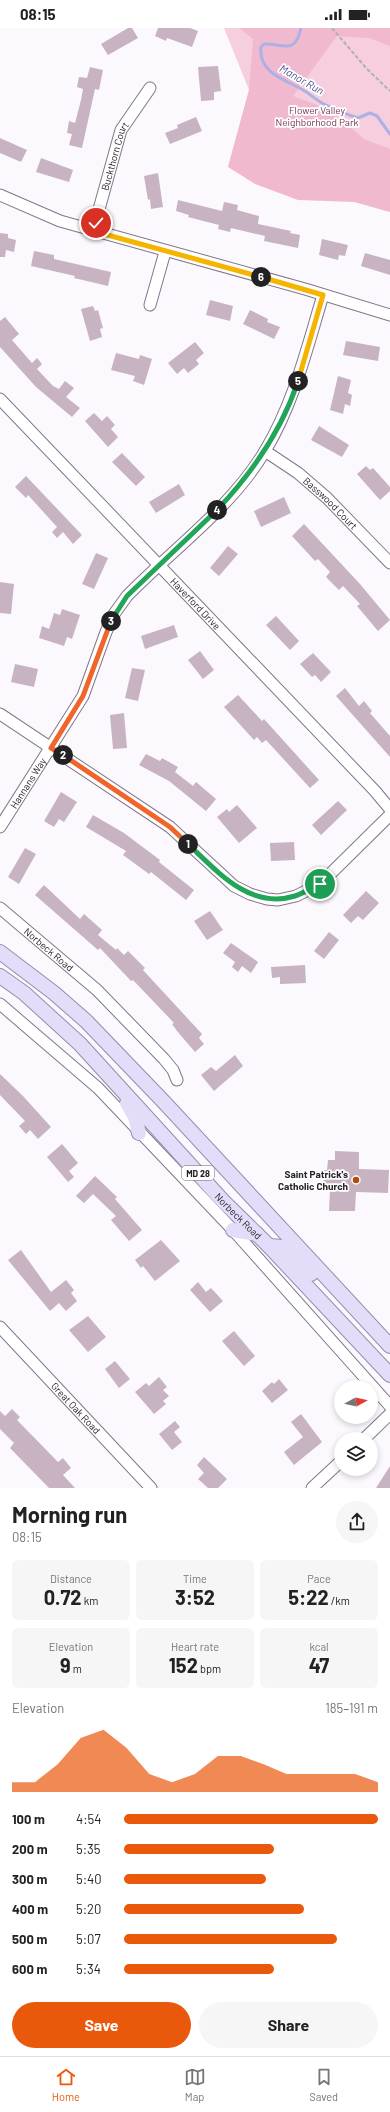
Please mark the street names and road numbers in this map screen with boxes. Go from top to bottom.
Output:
street label: Buckthorn Court [99,119,131,192]
street label: Basswood Court [301,474,360,532]
street label: Haverford Drive [168,575,223,632]
street label: Hannans Way [7,755,49,811]
street label: Norbeck Road [22,925,76,974]
road number: MD 28 [182,1166,214,1180]
street label: Norbeck Road [213,1190,264,1242]
street label: Great Oak Road [49,1380,103,1436]

